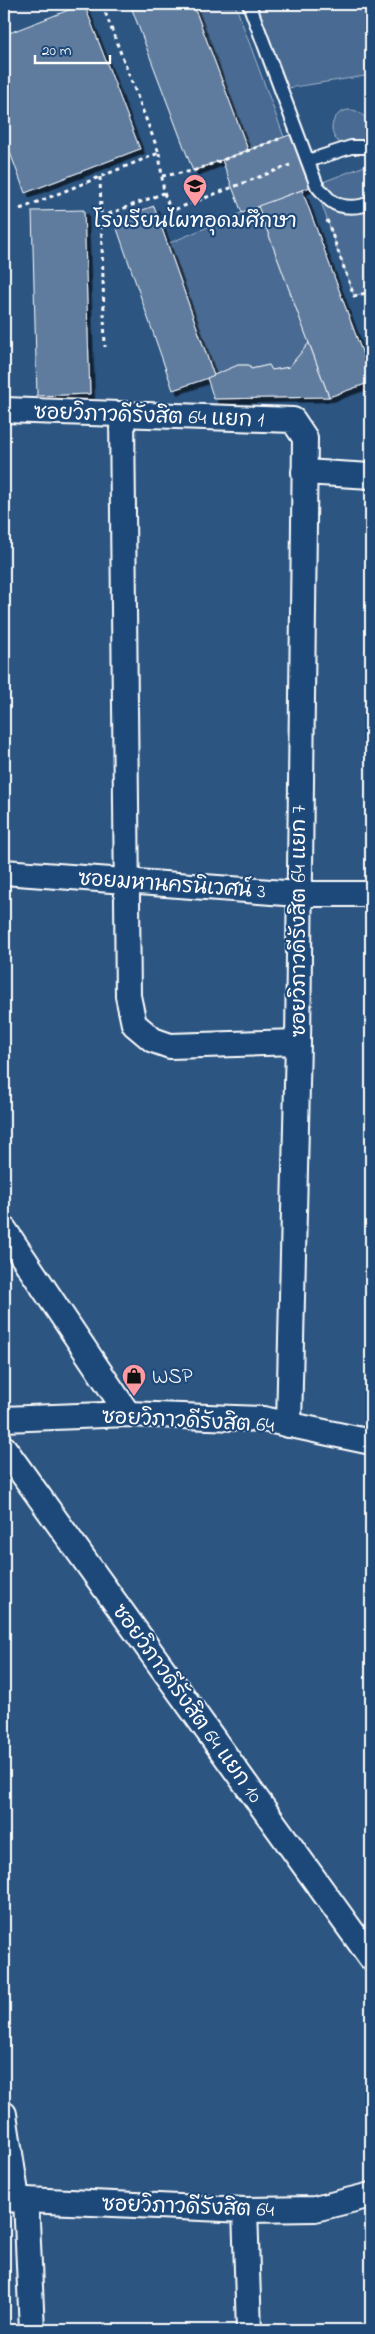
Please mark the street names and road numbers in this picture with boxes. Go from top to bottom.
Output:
street label: ซอยวิภาวดีรังสิต 64 แยก 1 [33,398,265,436]
street label: ซอยวิภาวดีรังสิต 64 แยก 7 [285,804,315,1037]
street label: ซอยมหานครนิเวศน์ 3 [77,864,267,908]
street label: ซอยวิภาวดีรังสิต 64 [101,1403,275,1442]
street label: ซอยวิภาวดีรังสิต 64 แยก 10 [104,1598,269,1810]
street label: ซอยวิภาวดีรังสิต 64 [101,2190,275,2226]

